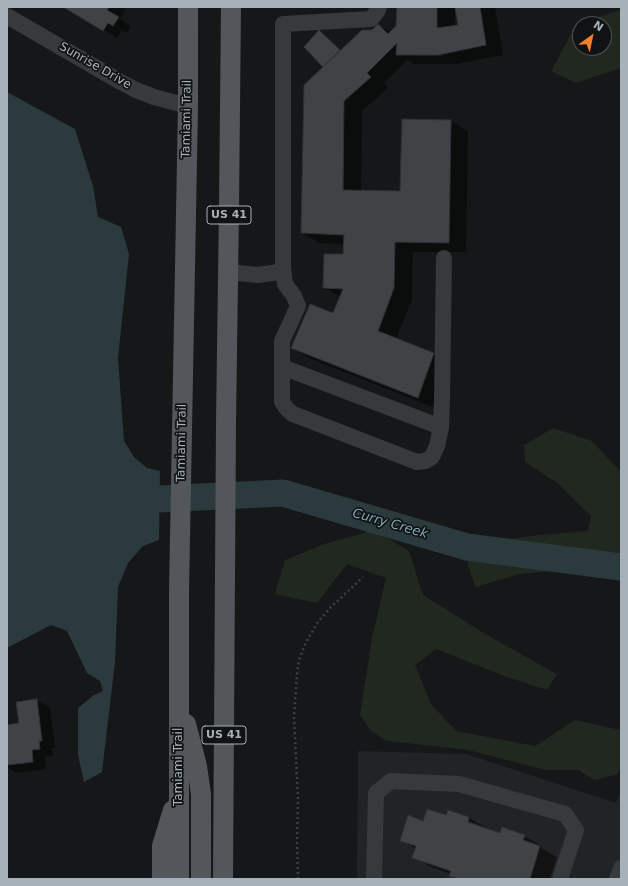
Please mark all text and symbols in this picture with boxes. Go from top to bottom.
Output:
north arrow [572,16,612,56]
text: N [591,18,606,34]
street label: Sunrise Drive [57,40,133,92]
street label: Tamiami Trail [179,80,195,158]
road number: US 41 [207,206,251,224]
street label: Tamiami Trail [174,404,190,482]
water label: Curry Creek [350,506,430,542]
road number: US 41 [202,726,246,744]
street label: Tamiami Trail [172,728,186,806]

